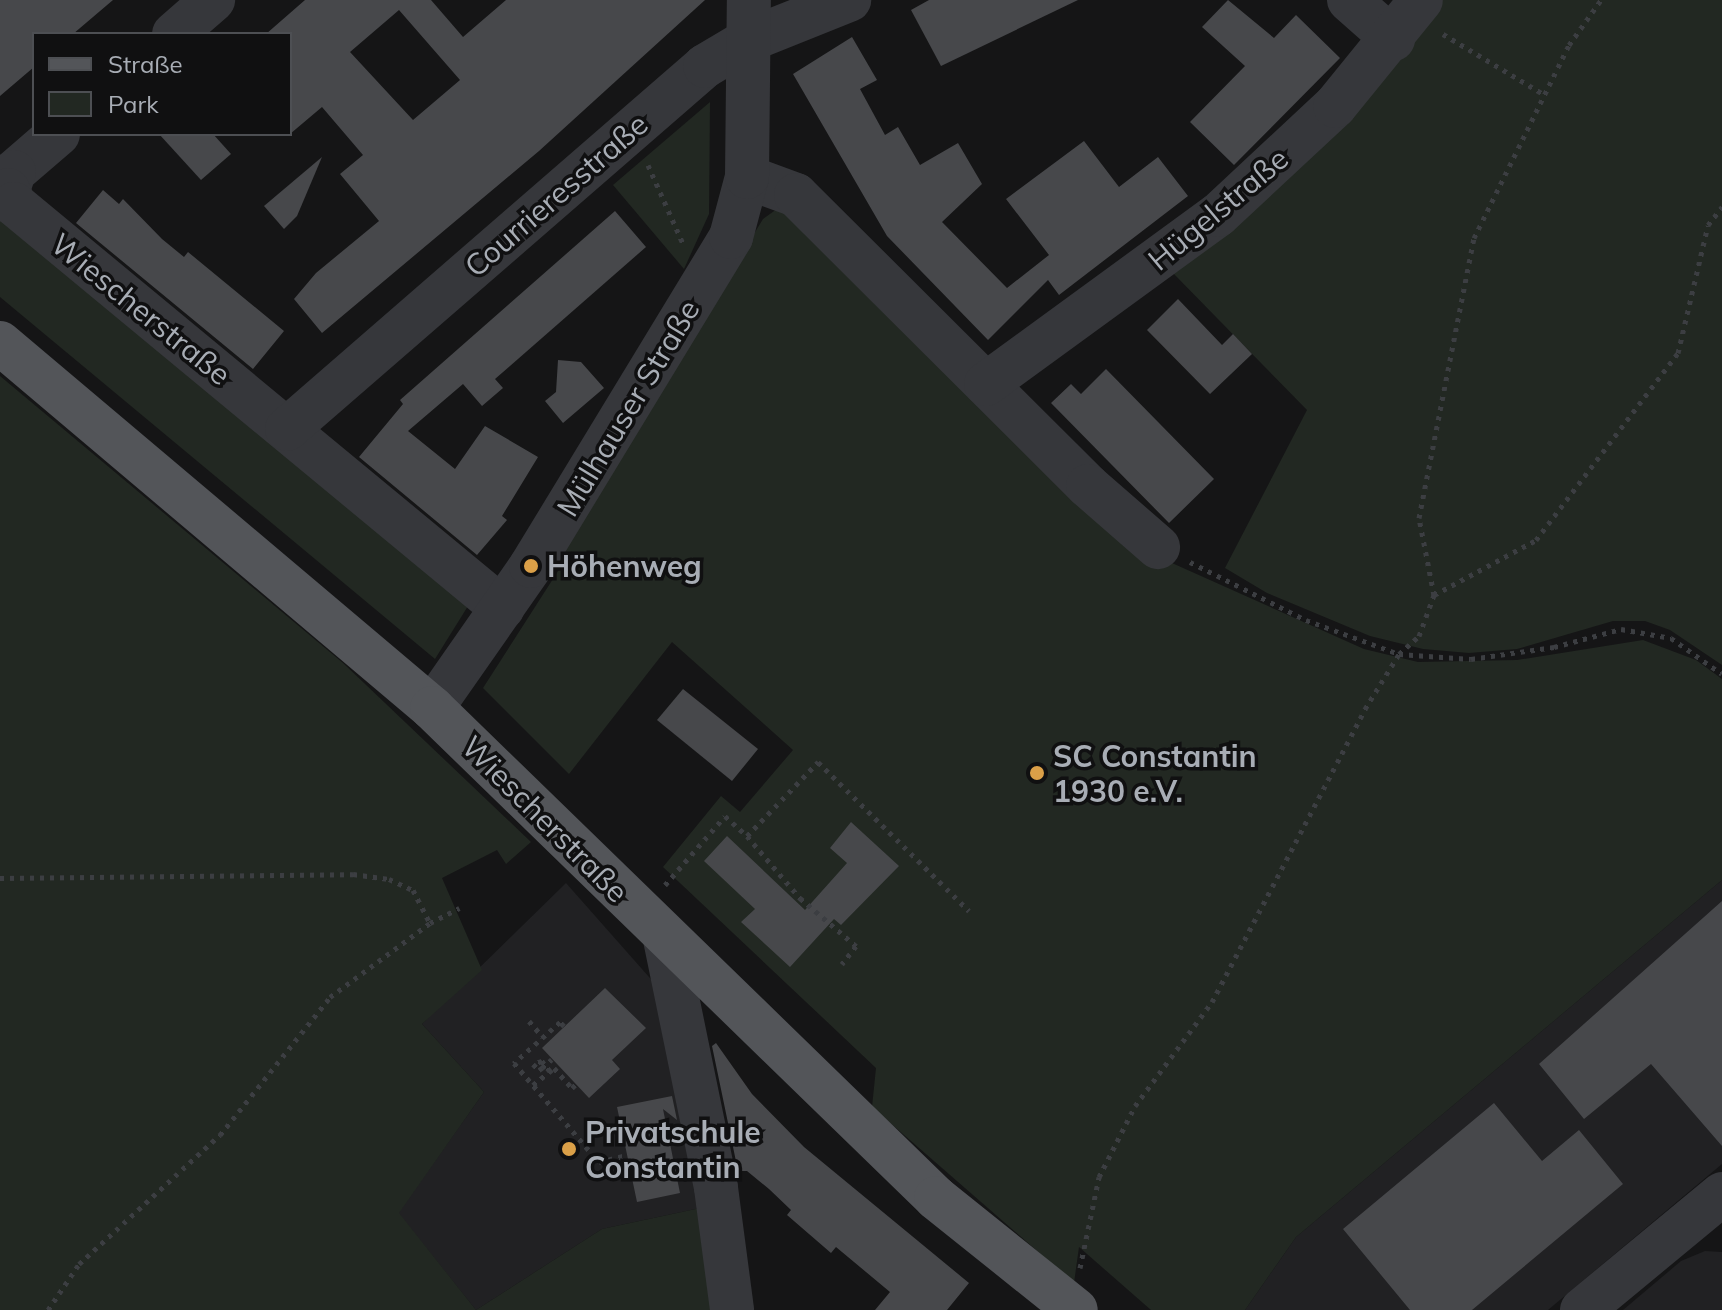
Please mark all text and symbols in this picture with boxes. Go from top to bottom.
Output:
legend [32,32,292,136]
text: Straße [108,49,183,79]
text: Park [108,89,159,119]
street label: Courrieresstraße [457,106,655,284]
street label: Hügelstraße [1141,140,1295,278]
street label: Wiescherstraße [44,226,238,392]
street label: Mülhauser Straße [549,293,707,523]
place label: Höhenweg [547,548,702,584]
marker: Höhenweg [522,557,540,575]
street label: Wiescherstraße [454,728,636,910]
place label: SC Constantin 1930 e.V. [1053,738,1257,808]
marker: SC Constantin 1930 e.V. [1028,764,1046,782]
place label: Privatschule Constantin [585,1114,761,1184]
marker: Privatschule Constantin [560,1140,578,1158]

